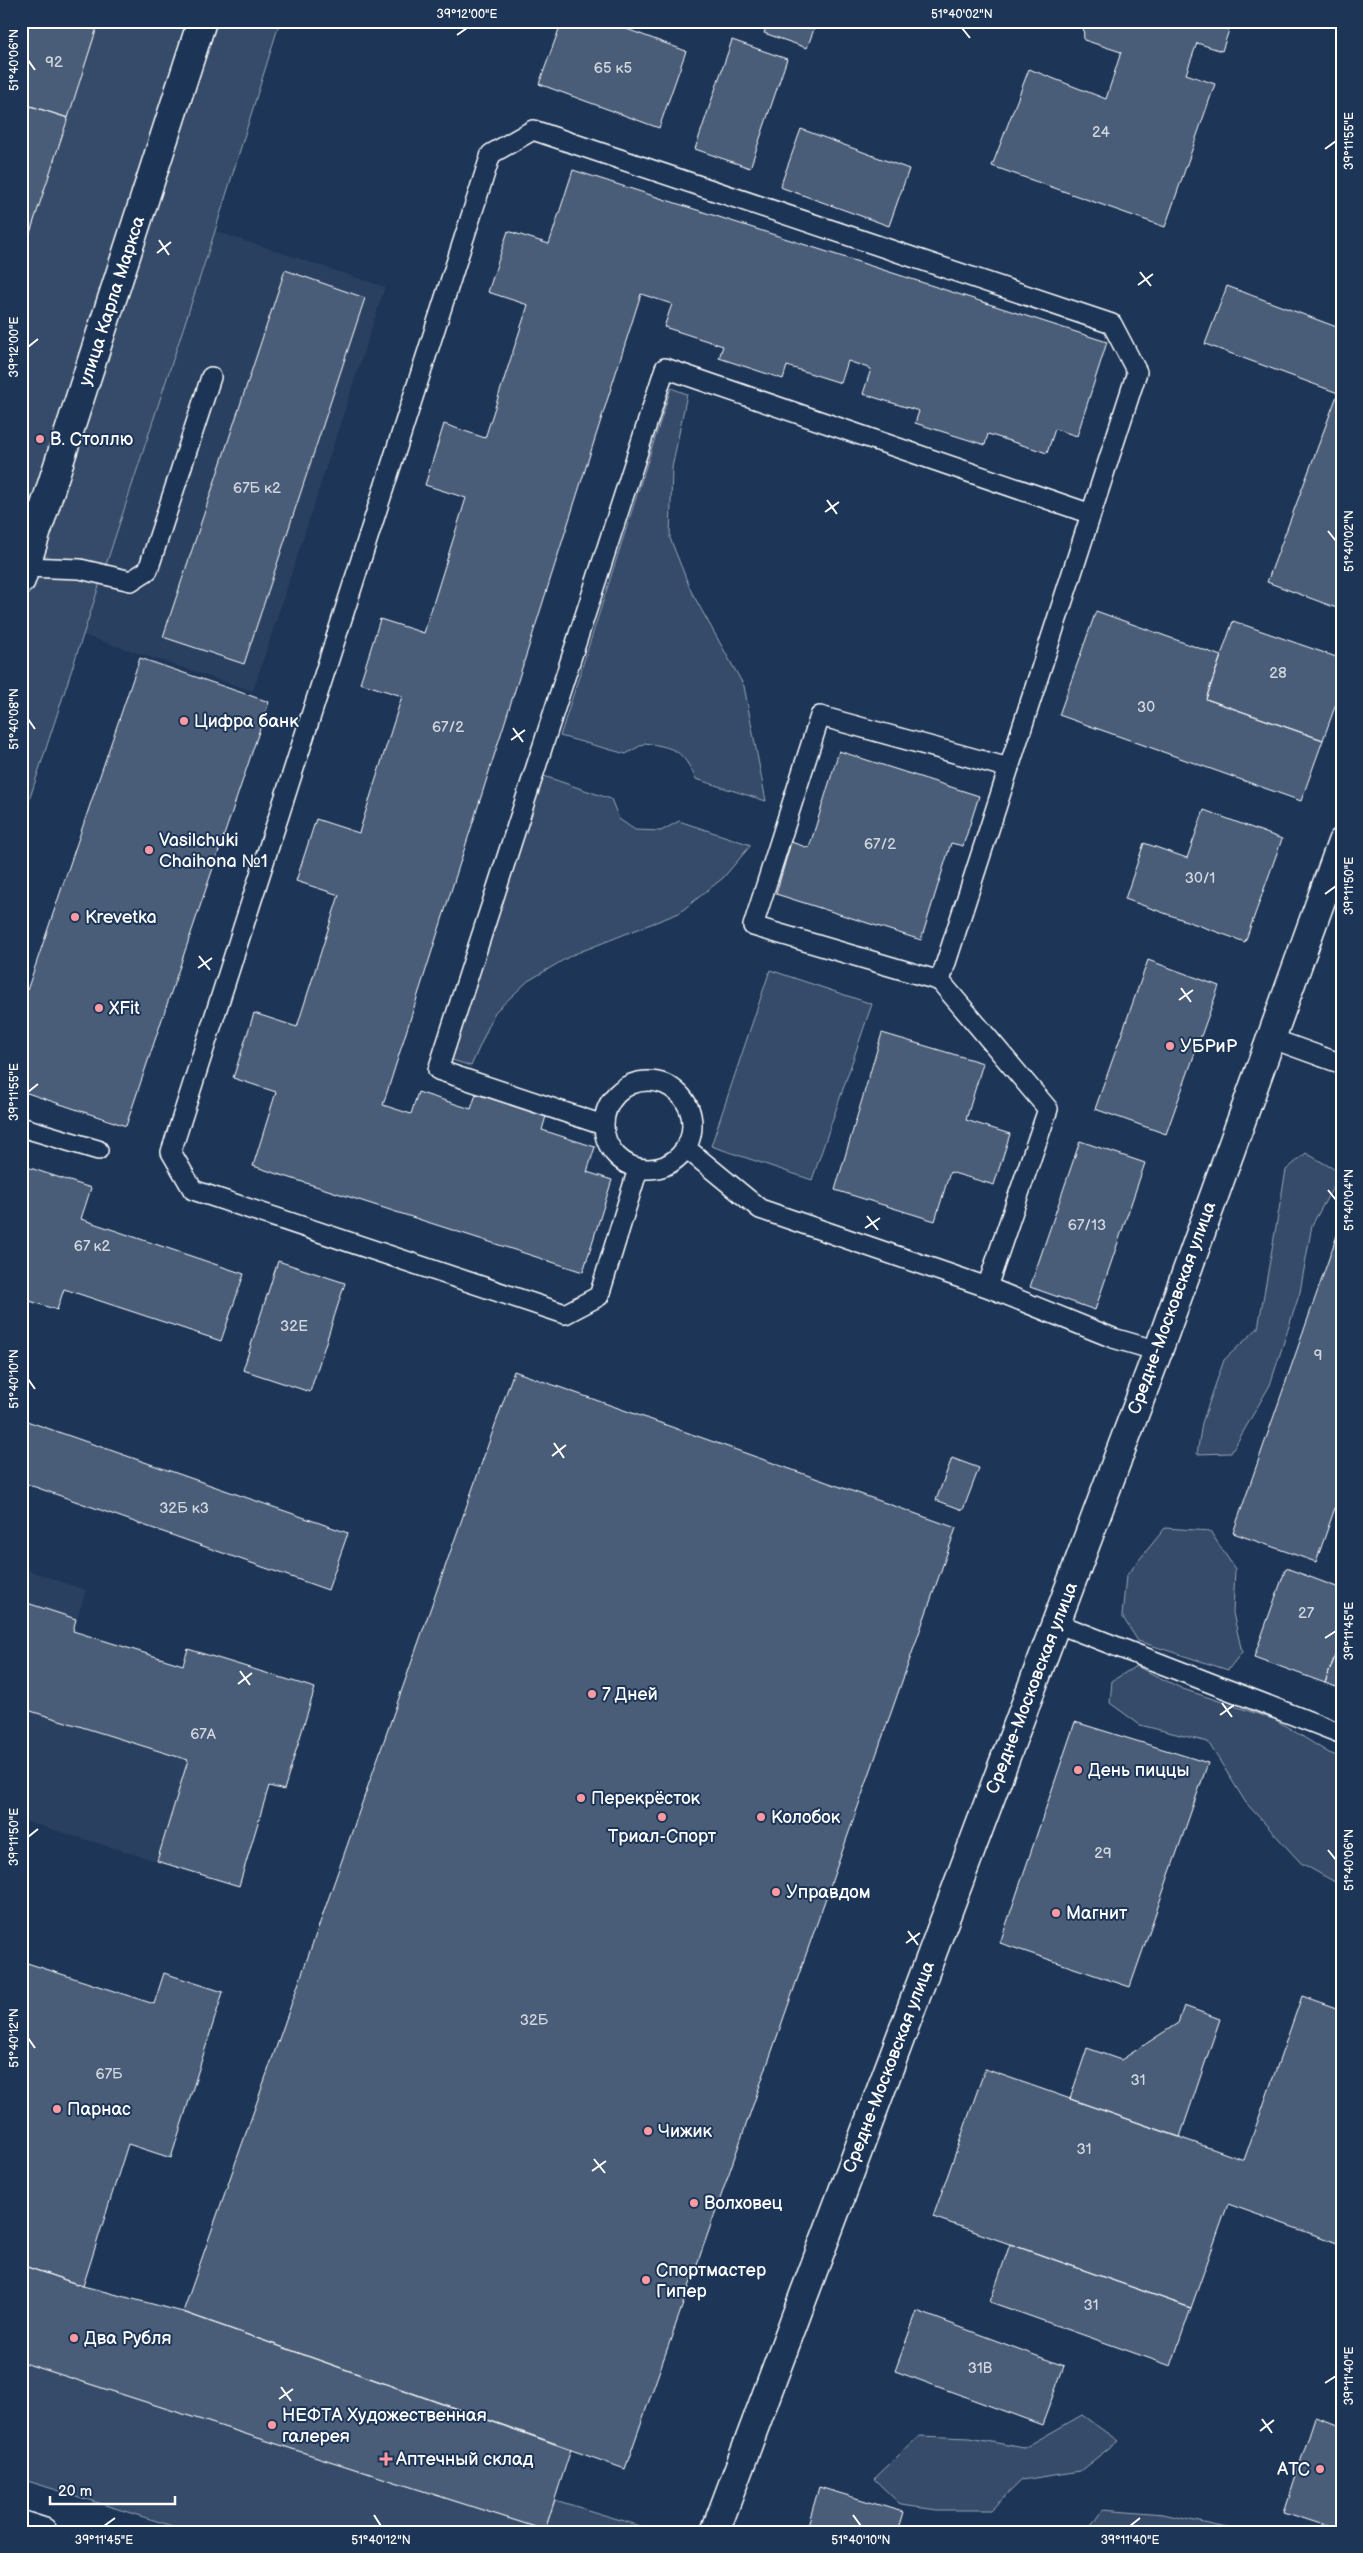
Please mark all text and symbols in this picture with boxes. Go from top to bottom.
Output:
text: 39°12'00"E [437,7,497,22]
text: 51°40'02"N [931,7,993,22]
text: 51°40'06"N [7,29,22,91]
house number: 92 [45,53,63,72]
house number: 65 к5 [594,59,632,78]
text: 39°11'55"E [1342,112,1357,170]
house number: 24 [1092,123,1110,142]
street label: улица Карла Маркса [75,213,149,389]
text: 39°12'00"E [7,317,22,377]
place label: В. Столлю [50,429,133,450]
marker: В. Столлю [34,433,46,445]
house number: 67Б к2 [233,479,281,498]
text: 51°40'02"N [1342,510,1357,572]
house number: 28 [1269,664,1287,683]
text: 51°40'08"N [7,688,22,750]
house number: 30 [1137,698,1155,717]
place label: Цифра банк [194,711,299,732]
marker: Цифра банк [178,715,190,727]
house number: 67/2 [432,718,464,737]
place label: Vasilchuki Chaihona №1 [159,830,268,872]
house number: 67/2 [864,835,896,854]
marker: Vasilchuki Chaihona №1 [143,844,155,856]
text: 39°11'50"E [1342,857,1357,915]
house number: 30/1 [1185,869,1215,888]
place label: Krevetka [85,907,157,928]
marker: Krevetka [69,911,81,923]
place label: XFit [108,998,140,1019]
marker: XFit [93,1002,105,1014]
place label: УБРиР [1180,1036,1238,1057]
marker: УБРиР [1164,1040,1176,1052]
text: 39°11'55"E [7,1063,22,1121]
text: 51°40'04"N [1342,1169,1357,1231]
street label: Средне-Московская улица [1124,1198,1220,1417]
house number: 67/13 [1068,1216,1106,1235]
house number: 67 к2 [74,1237,110,1256]
house number: 32Е [280,1317,308,1336]
house number: 9 [1314,1346,1322,1365]
text: 51°40'10"N [7,1349,22,1409]
house number: 32Б к3 [159,1499,209,1518]
street label: Средне-Московская улица [982,1579,1082,1797]
text: 39°11'45"E [1342,1602,1357,1660]
house number: 27 [1298,1604,1315,1623]
place label: 7 Дней [602,1684,658,1705]
marker: 7 Дней [586,1688,598,1700]
house number: 67А [190,1725,217,1744]
place label: День пиццы [1088,1760,1189,1781]
marker: День пиццы [1072,1764,1084,1776]
place label: Перекрёсток [591,1788,701,1809]
marker: Перекрёсток [575,1792,587,1804]
place label: Колобок [771,1807,841,1828]
text: 39°11'50"E [7,1808,22,1866]
marker: Триал-Спорт [656,1811,668,1823]
marker: Колобок [755,1811,767,1823]
place label: Триал-Спорт [608,1826,717,1847]
text: 51°40'06"N [1342,1829,1357,1891]
house number: 29 [1094,1844,1112,1863]
place label: Управдом [786,1882,871,1903]
marker: Управдом [770,1886,782,1898]
place label: Магнит [1066,1903,1128,1924]
marker: Магнит [1050,1907,1062,1919]
street label: Средне-Московская улица [839,1958,939,2176]
text: 51°40'12"N [7,2008,22,2068]
house number: 32Б [520,2011,549,2030]
house number: 67Б [96,2065,123,2084]
house number: 31 [1130,2071,1146,2090]
place label: Парнас [67,2099,131,2120]
marker: Парнас [51,2103,63,2115]
place label: Чижик [658,2121,713,2142]
marker: Чижик [642,2125,654,2137]
house number: 31 [1076,2140,1092,2159]
place label: Волховец [704,2193,783,2214]
marker: Волховец [688,2197,700,2209]
place label: Спортмастер Гипер [656,2260,766,2302]
marker: Спортмастер Гипер [640,2274,652,2286]
house number: 31 [1083,2296,1099,2315]
place label: Два Рубля [84,2328,171,2349]
marker: Два Рубля [68,2332,80,2344]
text: 39°11'40"E [1342,2347,1357,2405]
house number: 31В [968,2359,993,2378]
place label: НЕФТА Художественная галерея [282,2405,487,2447]
marker: НЕФТА Художественная галерея [266,2419,278,2431]
place label: Аптечный склад [395,2449,534,2470]
marker: Аптечный склад [380,2453,392,2465]
place label: АТС [1276,2459,1310,2480]
marker: АТС [1314,2463,1326,2475]
scale bar [50,2473,175,2505]
text: 20 m [58,2482,92,2501]
text: 39°11'45"E [75,2533,133,2548]
text: 51°40'12"N [351,2533,411,2548]
text: 51°40'10"N [831,2533,891,2548]
text: 39°11'40"E [1101,2533,1159,2548]

